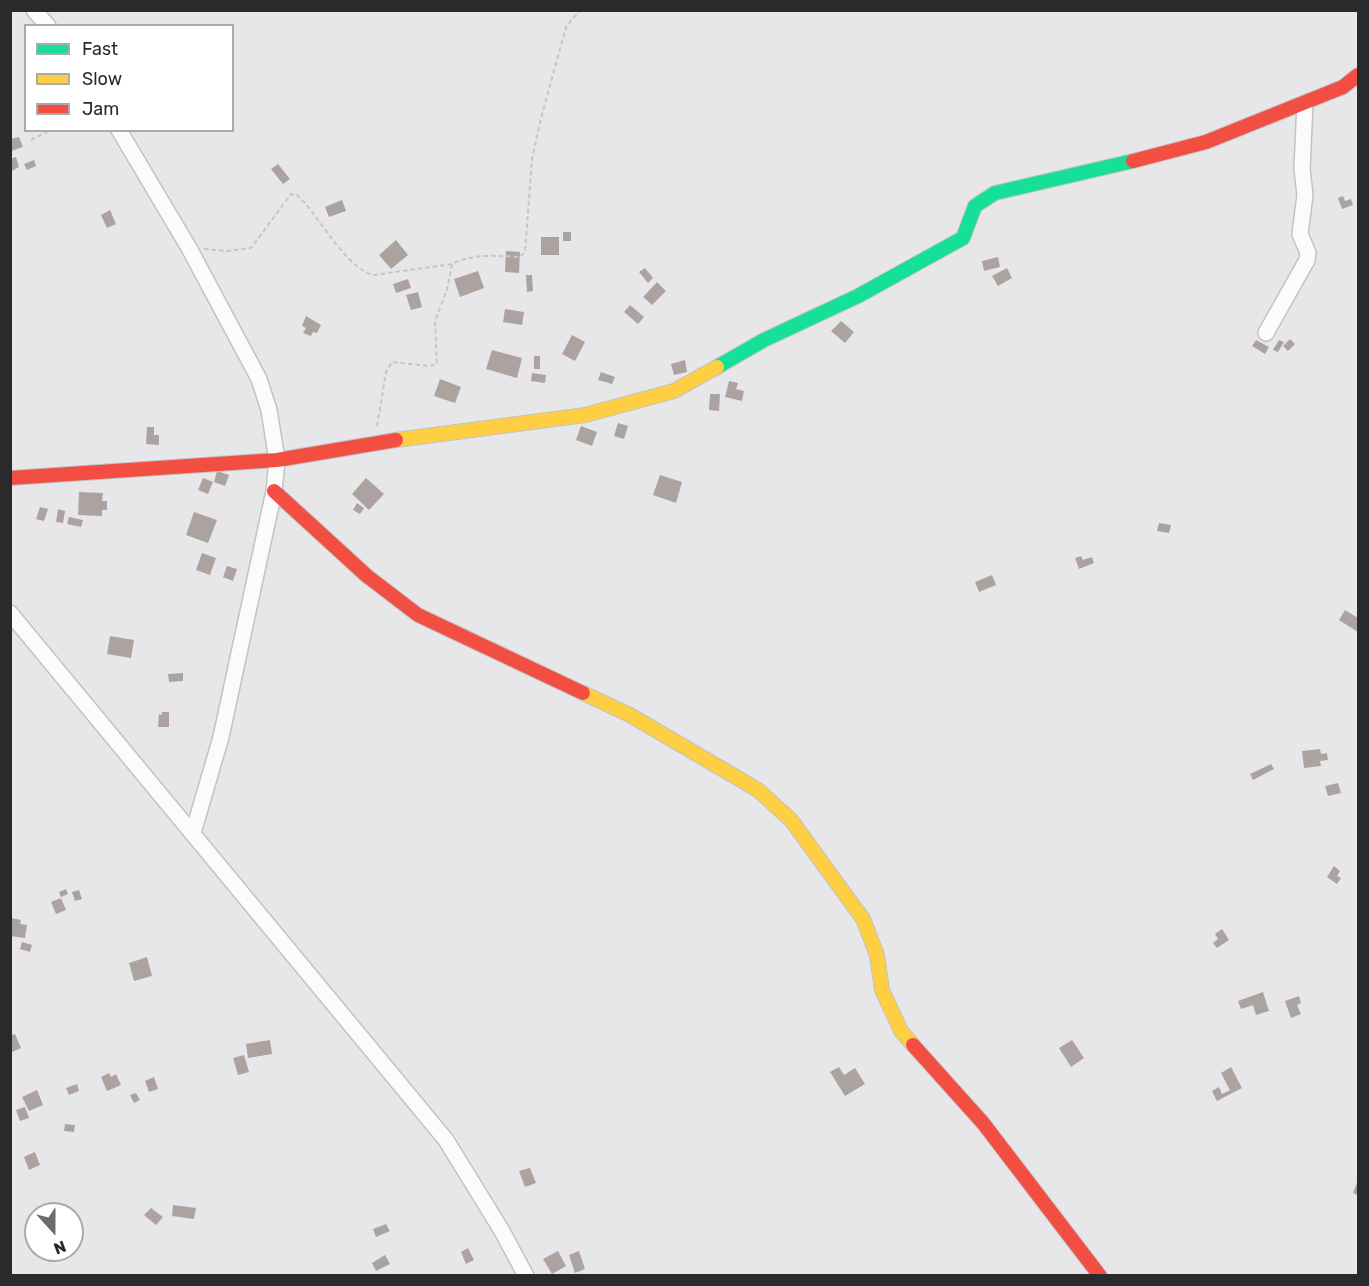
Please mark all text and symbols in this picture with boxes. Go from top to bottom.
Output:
legend [24,24,234,132]
text: Fast [82,38,118,60]
text: Slow [82,68,122,90]
text: Jam [82,98,119,120]
north arrow [24,1202,84,1262]
text: N [51,1236,69,1258]

